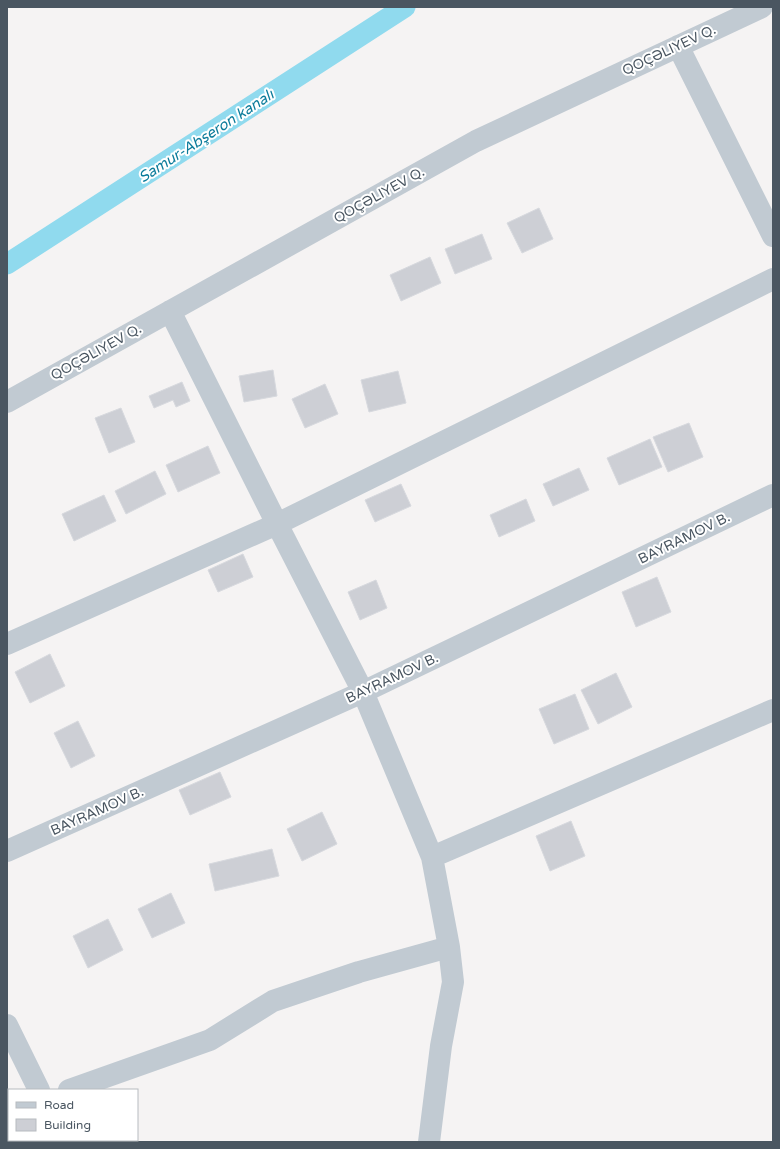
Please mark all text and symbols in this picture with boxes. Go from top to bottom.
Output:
street label: QOÇƏLIYEV Q. [620,21,718,79]
water label: Samur-Abşeron kanalı [135,85,278,186]
street label: QOÇƏLIYEV Q. [331,163,427,227]
street label: QOÇƏLIYEV Q. [48,320,144,384]
street label: BAYRAMOV B. [635,508,733,568]
street label: BAYRAMOV B. [343,649,441,707]
street label: BAYRAMOV B. [48,783,146,839]
legend [8,1089,138,1141]
text: Road [44,1098,74,1112]
text: Building [44,1118,91,1132]

